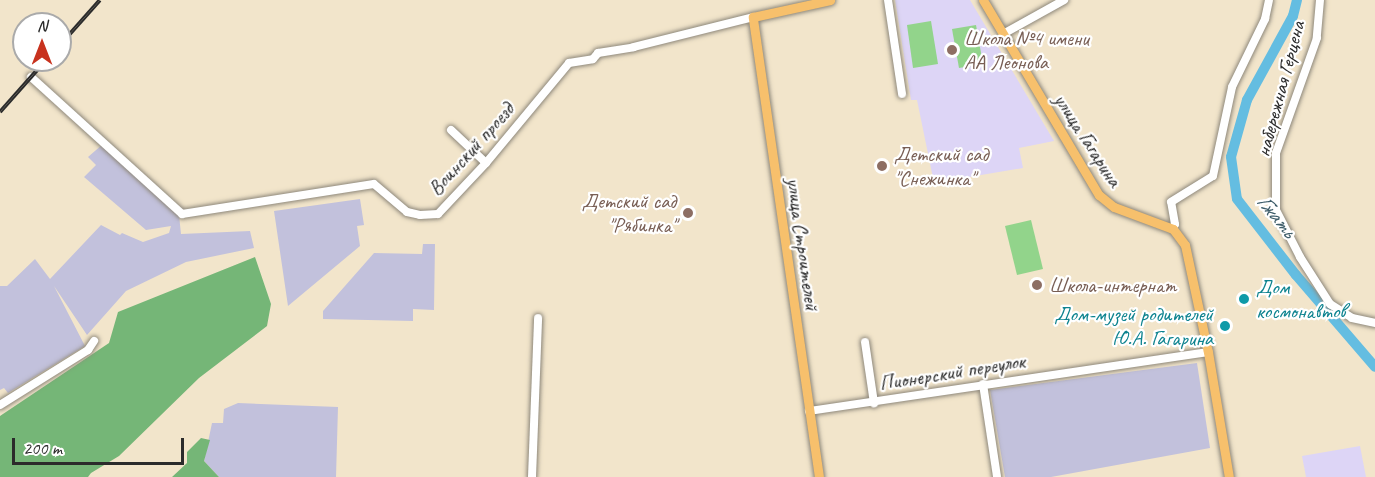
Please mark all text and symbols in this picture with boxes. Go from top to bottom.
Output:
north arrow [12,12,72,72]
text: N [37,16,47,36]
street label: набережная Герцена [1250,19,1310,159]
place label: Школа №4 имени АА Леонова [964,25,1089,75]
marker: Школа №4 имени АА Леонова [945,43,959,57]
street label: улица Гагарина [1048,88,1128,192]
street label: Воинский проезд [423,97,519,201]
place label: Детский сад "Снежинка" [894,141,988,191]
marker: Детский сад "Снежинка" [875,159,889,173]
street label: улица Строителей [781,177,825,311]
place label: Детский сад "Рябинка" [582,188,676,238]
water label: Гжать [1251,189,1301,243]
marker: Детский сад "Рябинка" [681,206,695,220]
place label: Школа-интернат [1049,272,1176,298]
place label: Дом космонавтов [1256,274,1346,324]
marker: Школа-интернат [1030,278,1044,292]
marker: Дом космонавтов [1237,292,1251,306]
place label: Дом-музей родителей Ю.А. Гагарина [1054,301,1213,351]
marker: Дом-музей родителей Ю.А. Гагарина [1218,319,1232,333]
street label: Пионерский переулок [878,348,1026,396]
scale bar [15,426,188,464]
text: 200 m [23,437,62,459]

